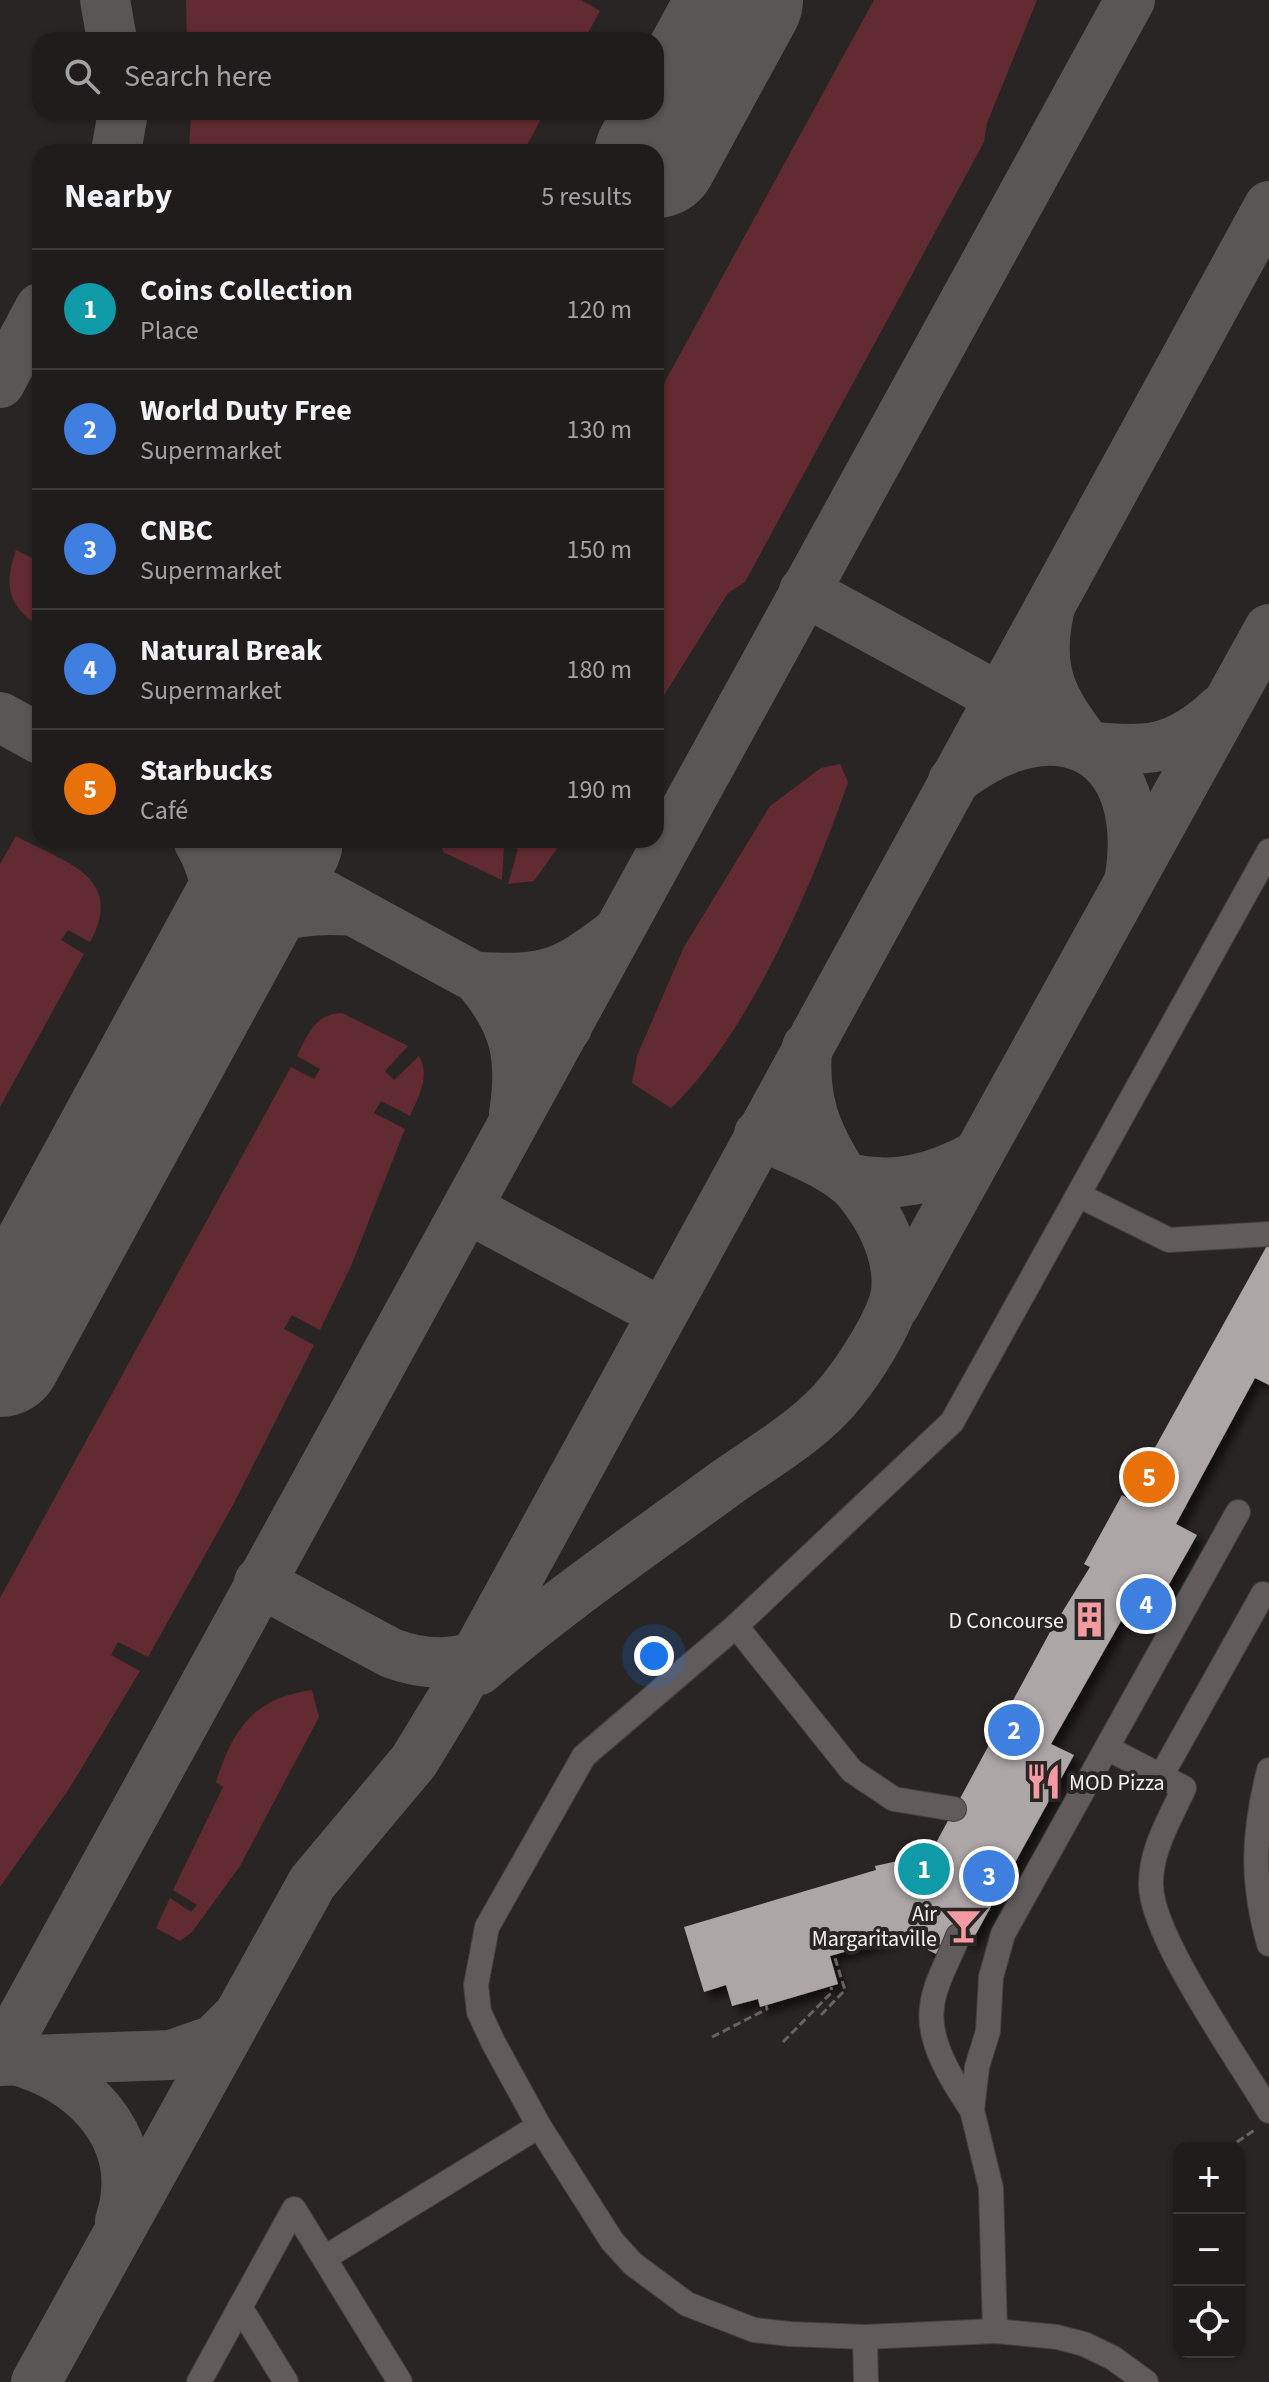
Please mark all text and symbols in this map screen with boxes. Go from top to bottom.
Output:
search box [32,32,664,120]
icon: search [60,54,104,98]
text: Search here [124,55,272,98]
text: Nearby [64,172,172,221]
text: 5 results [541,178,632,215]
text: Coins Collection [140,269,353,312]
text: 1 [83,291,97,328]
text: 120 m [566,291,632,328]
text: Place [140,312,199,349]
text: World Duty Free [140,389,352,432]
text: 2 [83,411,97,448]
text: 130 m [566,411,632,448]
text: Supermarket [140,432,282,469]
text: CNBC [140,509,213,552]
text: 3 [83,531,97,568]
text: 150 m [566,531,632,568]
text: Supermarket [140,552,282,589]
text: Natural Break [140,629,322,672]
text: 4 [83,651,97,688]
text: 180 m [566,651,632,688]
text: Supermarket [140,672,282,709]
text: Starbucks [140,749,272,792]
text: 5 [83,771,97,808]
text: 190 m [566,771,632,808]
text: Café [140,792,188,829]
pin: 5 [1123,1447,1175,1507]
pin: 4 [1120,1574,1172,1634]
building icon: D Concourse [1071,1601,1109,1639]
place label: D Concourse [948,1605,1064,1637]
your location [634,1636,674,1676]
pin: 2 [988,1700,1040,1760]
restaurant icon: MOD Pizza [1024,1763,1062,1801]
place label: MOD Pizza [1069,1767,1165,1799]
pin: 1 [898,1839,950,1899]
pin: 3 [963,1846,1015,1906]
place label: Air Margaritaville [812,1898,937,1955]
bar icon: Air Margaritaville [944,1907,982,1945]
map controls [1173,2142,1245,2358]
button: + [1173,2142,1245,2214]
button: − [1173,2214,1245,2286]
button: locate [1173,2286,1245,2358]

